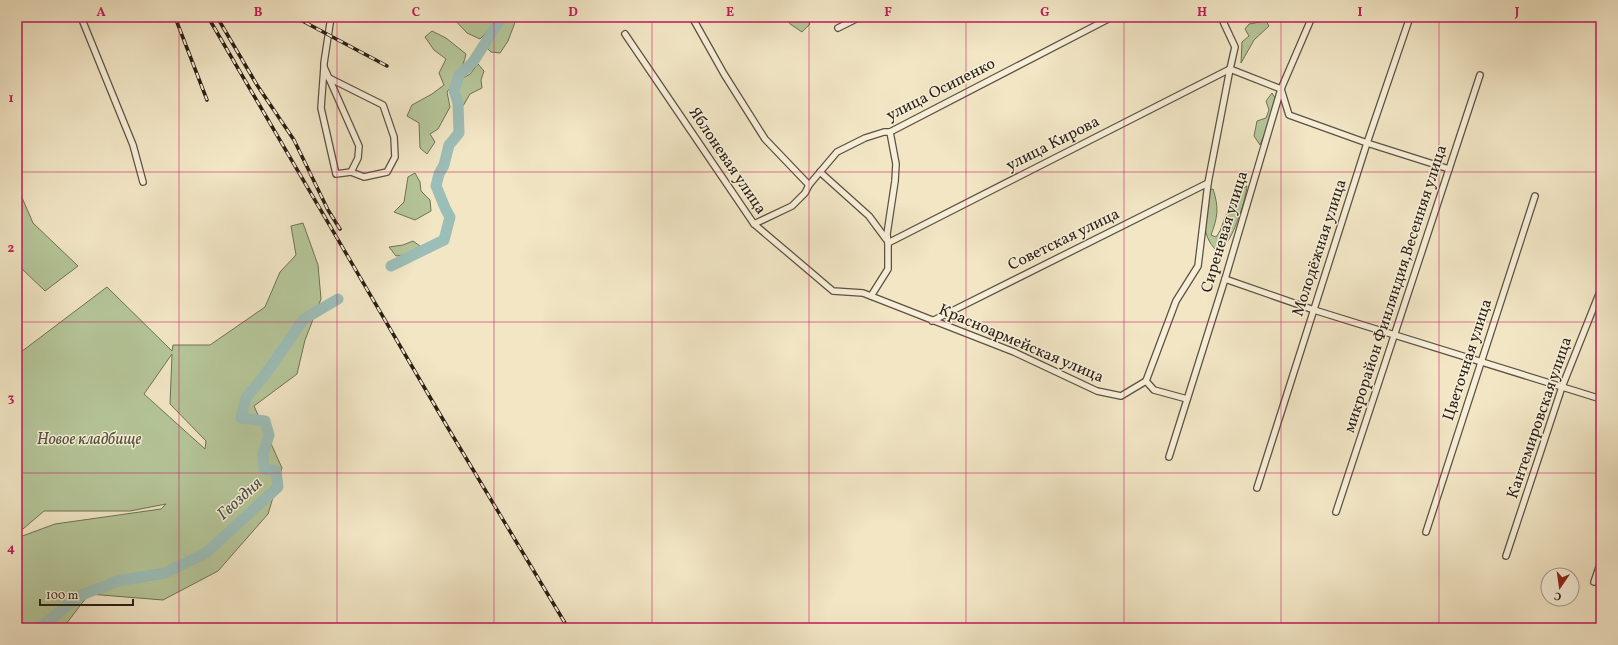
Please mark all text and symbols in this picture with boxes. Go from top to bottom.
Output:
text: A [96,4,106,22]
text: B [254,4,263,22]
text: C [412,4,420,22]
text: D [568,4,578,22]
text: E [726,4,734,22]
text: F [884,4,892,22]
text: G [1040,4,1050,22]
text: H [1197,4,1207,22]
text: I [1358,4,1363,22]
text: J [1514,4,1520,22]
street label: улица Осипенко [883,53,999,127]
text: 1 [8,90,14,108]
street label: Яблоневая улица [683,103,771,219]
street label: улица Кирова [1003,111,1104,177]
street label: микрорайон Финляндия,Весенняя улица [1339,142,1453,436]
street label: Сиреневая улица [1196,169,1254,295]
street label: Молодёжная улица [1287,177,1353,319]
street label: Советская улица [1004,203,1124,277]
text: 2 [8,240,15,258]
street label: Цветочная улица [1438,296,1498,424]
street label: Красноармейская улица [935,299,1107,389]
street label: Кантемировская улица [1502,334,1578,502]
text: 3 [8,390,15,408]
park label: Новое кладбище [37,429,141,451]
water label: Гвоздня [212,472,268,526]
text: 4 [7,540,15,558]
north arrow [1540,567,1580,607]
scale bar [40,581,133,607]
text: С [1553,587,1563,603]
text: 100 m [46,588,79,604]

